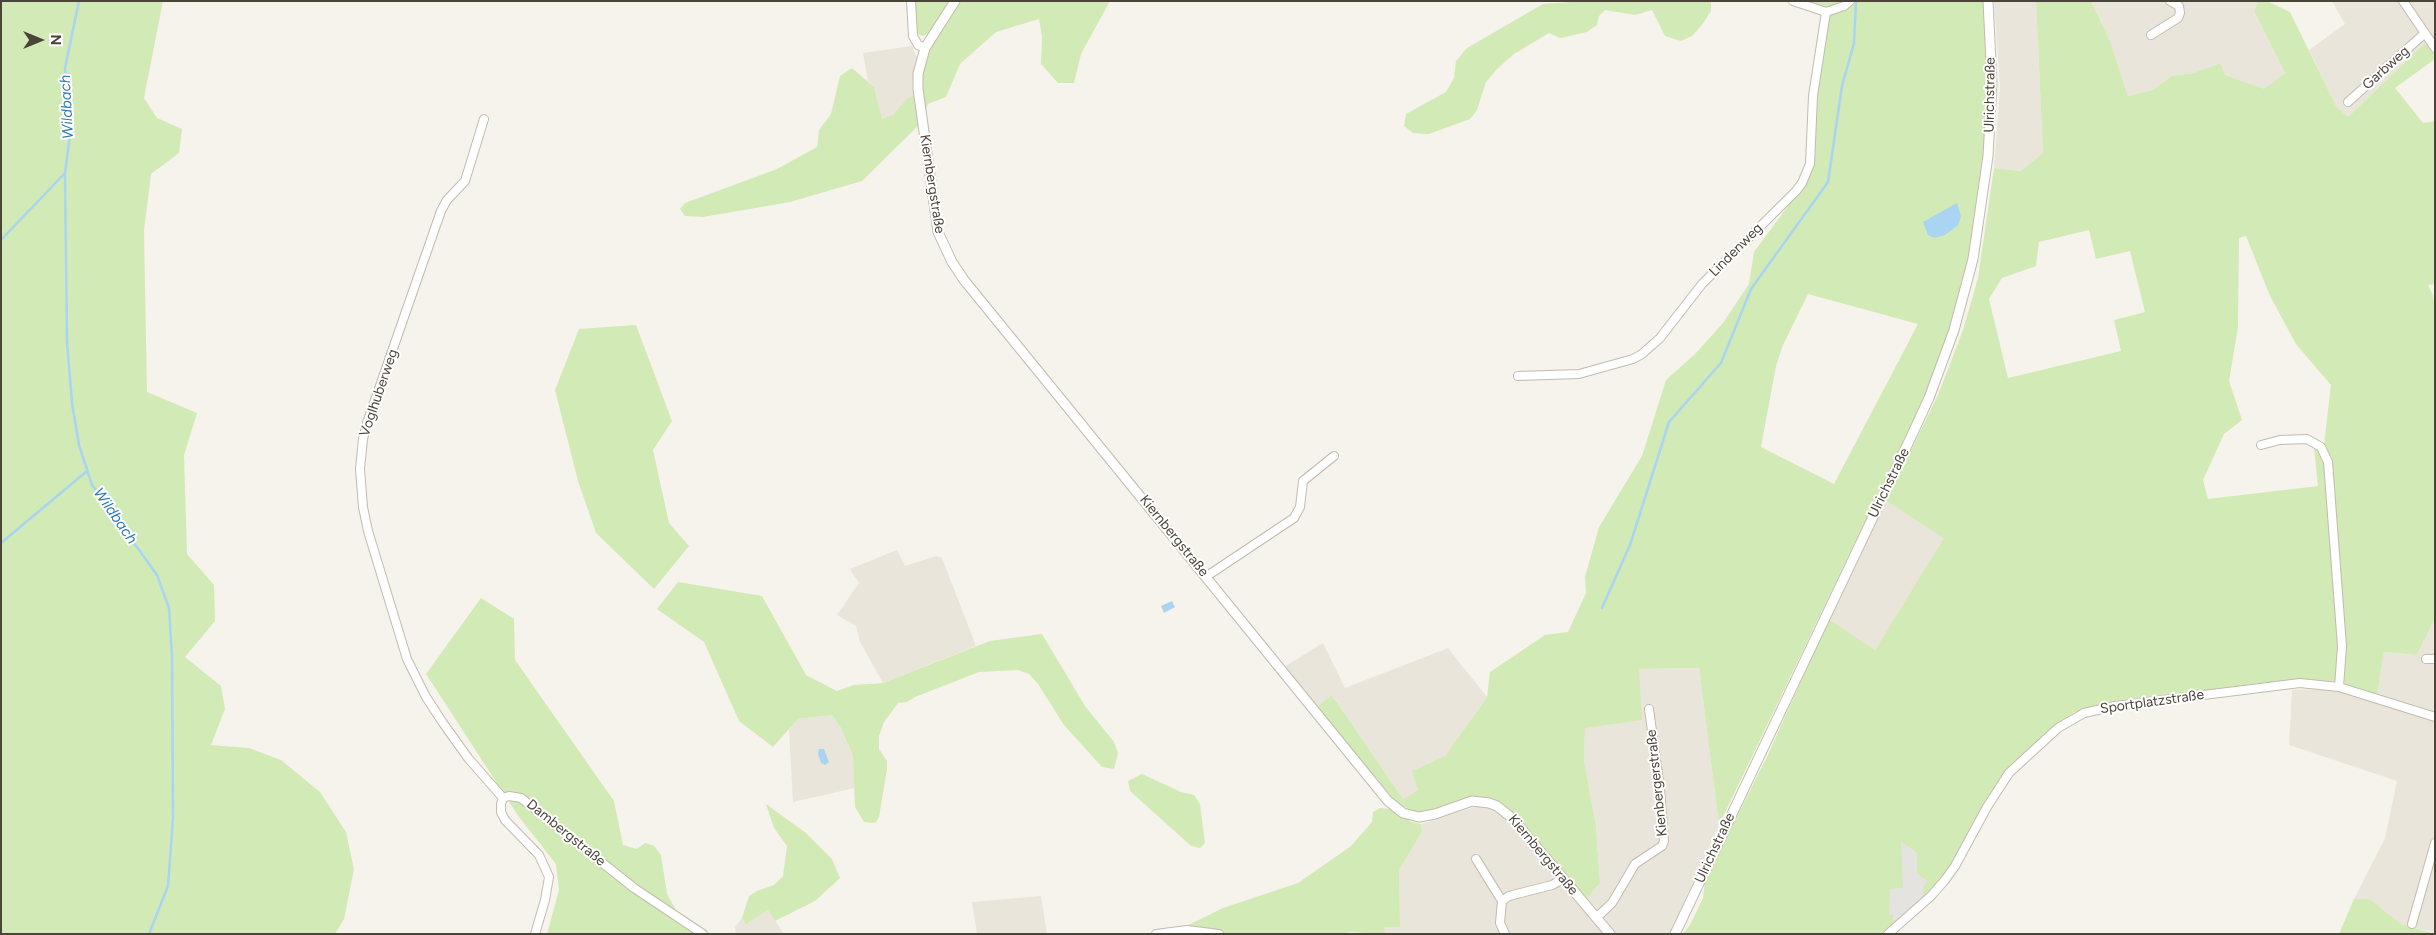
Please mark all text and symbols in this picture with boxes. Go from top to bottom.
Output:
north arrow [15,15,65,65]
text: N [47,35,64,45]
street label: Garbweg [2359,43,2413,93]
street label: Ulrichstraße [1981,57,1999,133]
water label: Wildbach [56,74,78,140]
street label: Kiernbergstraße [916,133,948,235]
street label: Lindenweg [1706,220,1766,280]
street label: Voglhuberweg [356,347,402,439]
street label: Ulrichstraße [1865,445,1913,521]
water label: Wildbach [89,485,141,547]
street label: Kiernbergstraße [1136,492,1212,580]
street label: Sportplatzstraße [2099,686,2205,718]
street label: Kienbergerstraße [1643,729,1671,837]
street label: Dambergstraße [523,796,609,870]
street label: Ulrichstraße [1691,810,1739,886]
street label: Kiernbergstraße [1504,811,1582,899]

